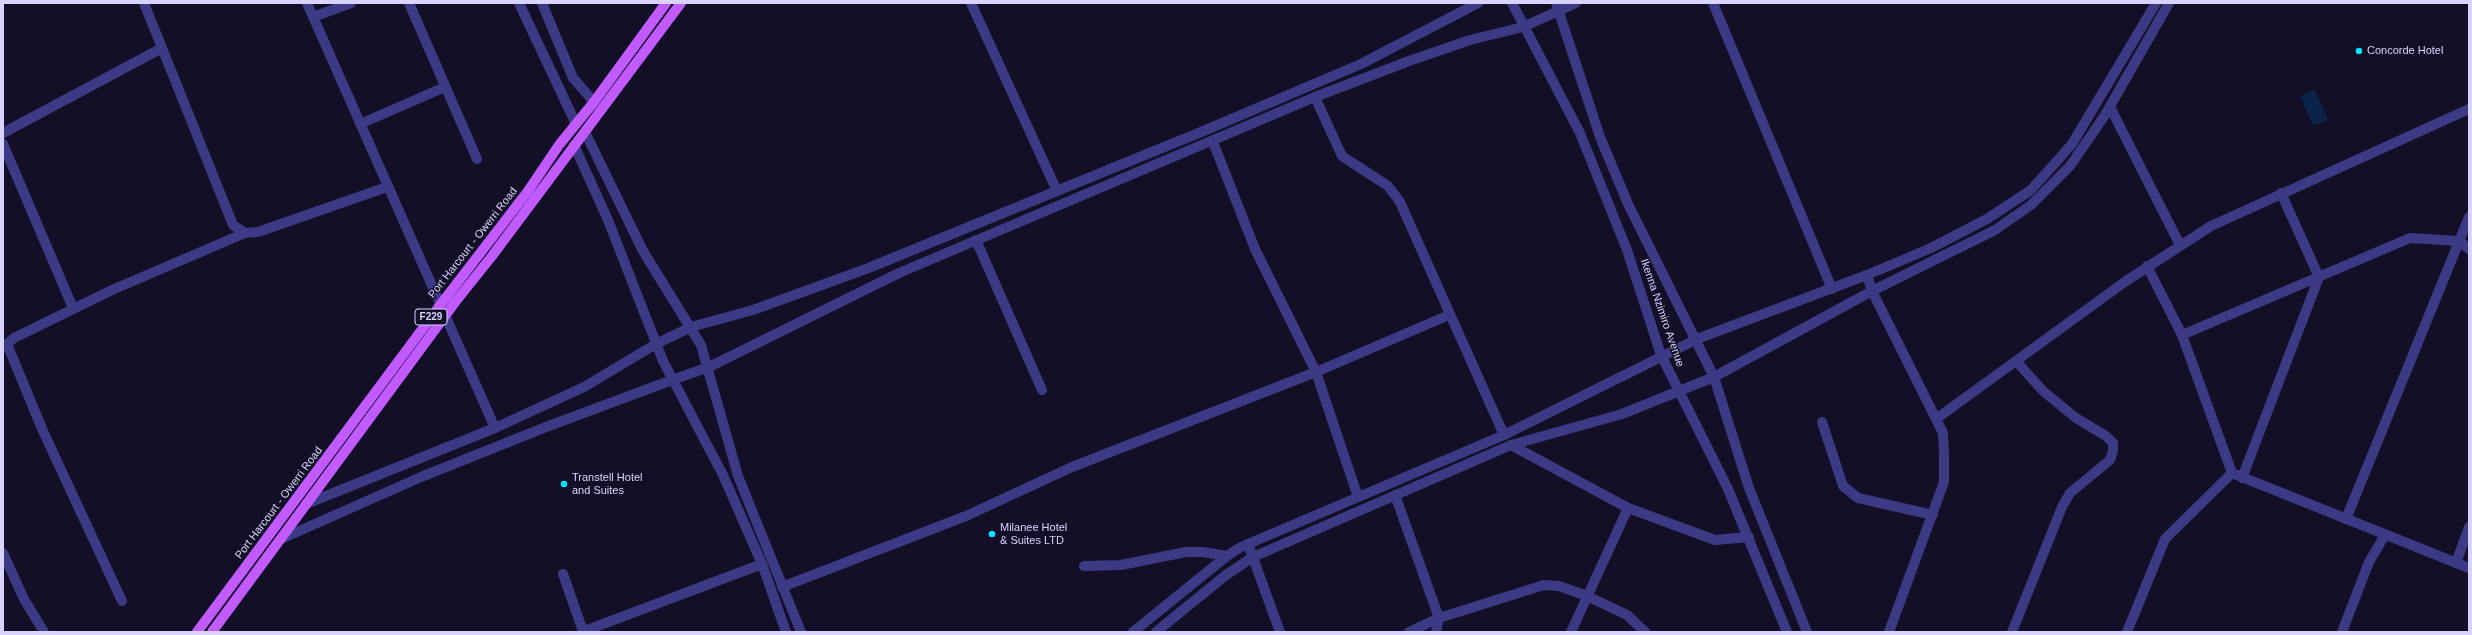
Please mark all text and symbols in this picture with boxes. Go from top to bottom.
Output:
place label: Concorde Hotel [2367,44,2443,58]
marker: Concorde Hotel [2354,46,2364,56]
street label: Port Harcourt - Owerri Road [426,185,520,301]
street label: Ikenna Nzimiro Avenue [1637,257,1687,369]
road number: F229 [415,309,447,325]
street label: Port Harcourt - Owerri Road [233,444,325,562]
place label: Transtell Hotel and Suites [572,471,643,497]
marker: Transtell Hotel and Suites [559,479,569,489]
place label: Milanee Hotel & Suites LTD [1000,521,1067,547]
marker: Milanee Hotel & Suites LTD [987,529,997,539]

